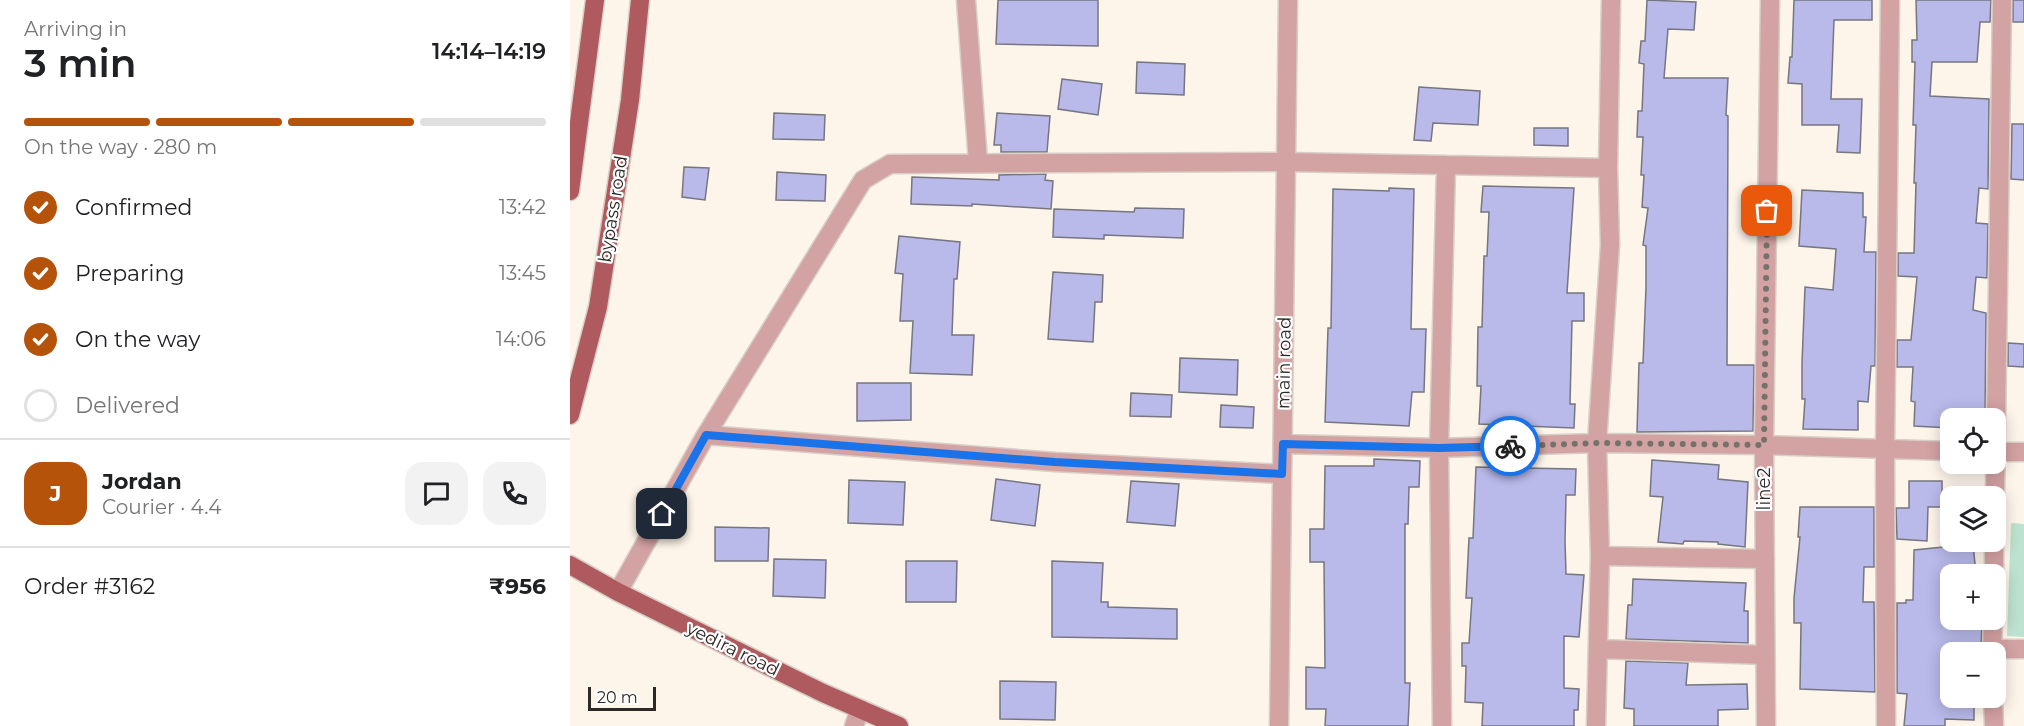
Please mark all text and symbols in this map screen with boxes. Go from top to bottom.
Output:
text: Arriving in [24,17,127,41]
text: 14:14–14:19 [432,38,546,65]
text: 3 min [24,39,137,87]
text: On the way · 280 m [24,135,217,159]
street label: bypass road [594,154,632,264]
pin [1741,185,1792,236]
icon: check [24,191,57,224]
text: Confirmed [75,194,192,221]
icon: bag [1750,194,1783,227]
text: 13:42 [499,195,546,219]
icon: check [24,257,57,290]
text: Preparing [75,260,184,287]
text: 13:45 [499,261,546,285]
street label: main road [1272,317,1296,409]
icon: check [24,323,57,356]
text: On the way [75,326,200,353]
text: 14:06 [496,327,546,351]
text: Delivered [75,392,180,419]
map controls [1940,408,2006,708]
button: locate [1940,408,2006,474]
courier [1480,416,1540,476]
icon: bike [1494,430,1527,463]
button: chat [405,462,468,525]
button: phone [483,462,546,525]
text: Jordan [102,468,182,495]
street label: line2 [1753,468,1775,510]
text: J [50,480,61,507]
button: layers [1940,486,2006,552]
pin [636,488,687,539]
text: Courier · 4.4 [102,495,221,519]
icon: home [645,497,678,530]
button: + [1940,564,2006,630]
text: Order #3162 [24,573,155,600]
text: ₹956 [489,573,546,600]
street label: yedira road [682,617,783,681]
button: − [1940,642,2006,708]
scale bar [588,684,656,712]
text: 20 m [597,688,638,707]

